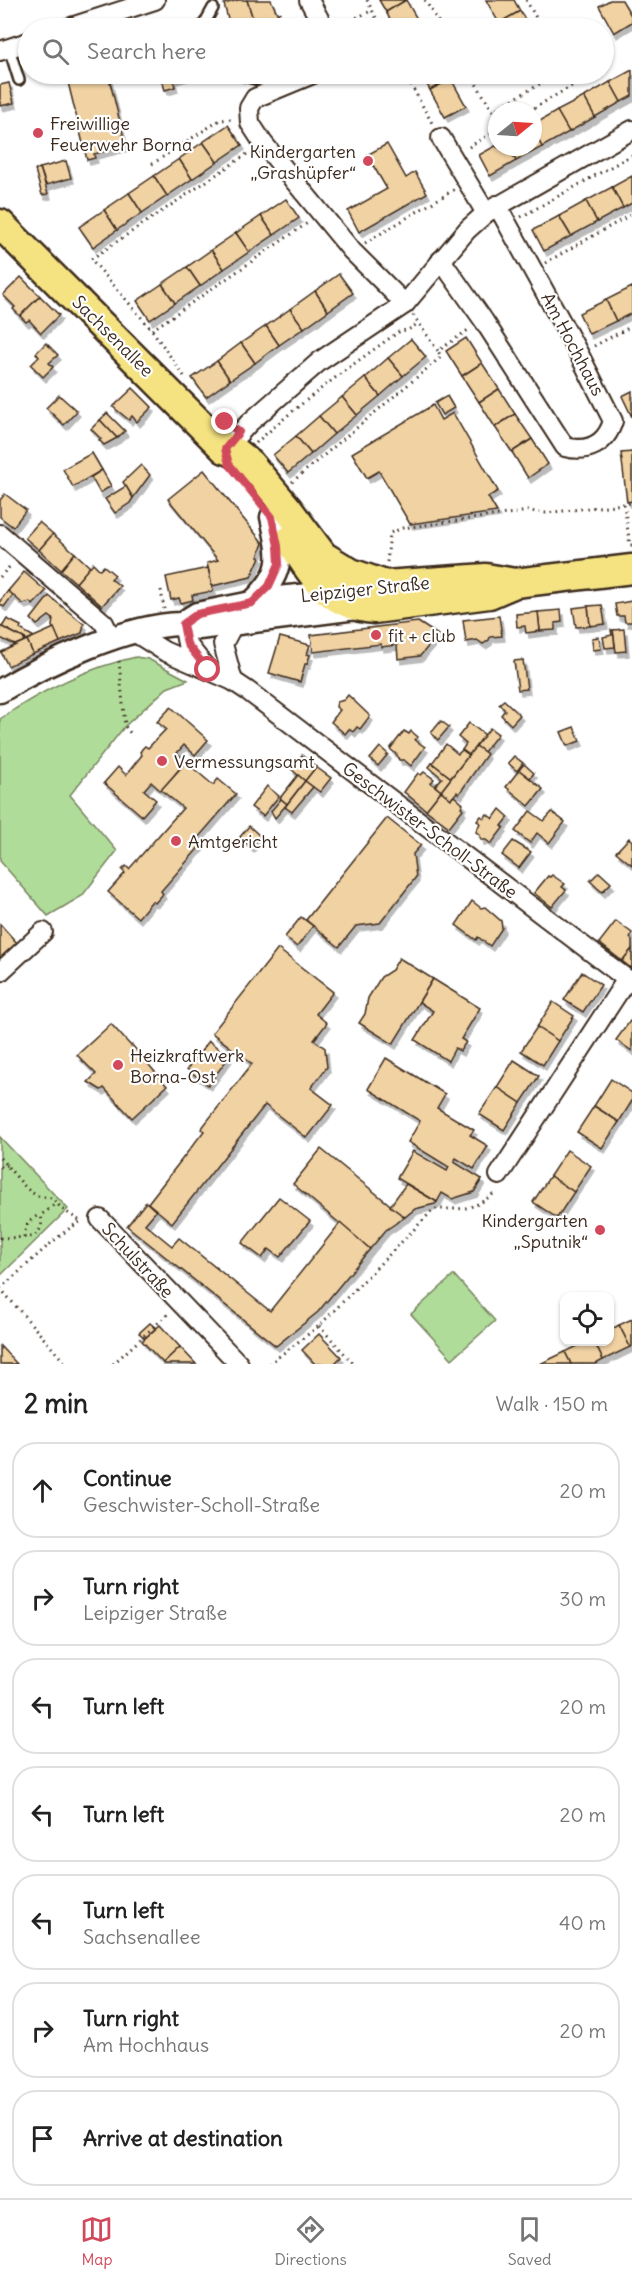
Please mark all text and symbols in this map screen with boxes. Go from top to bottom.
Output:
search box [18,18,614,84]
icon: search [39,35,72,68]
text: Search here [87,37,206,65]
north arrow [488,102,542,156]
place label: Freiwillige Feuerwehr Borna [50,112,192,156]
marker: Freiwillige Feuerwehr Borna [31,126,45,140]
place label: Kindergarten „Grashüpfer“ [249,140,356,184]
marker: Kindergarten „Grashüpfer“ [361,154,375,168]
street label: Am Hochhaus [536,288,610,400]
street label: Sachsenallee [67,290,159,382]
route end [211,408,237,434]
street label: Leipziger Straße [299,571,431,607]
place label: fit + club [388,624,456,647]
marker: fit + club [369,628,383,642]
route start [194,656,220,682]
place label: Vermessungsamt [174,750,315,773]
marker: Vermessungsamt [155,754,169,768]
street label: Geschwister-Scholl-Straße [338,757,522,903]
place label: Amtgericht [188,830,278,853]
marker: Amtgericht [169,834,183,848]
place label: Heizkraftwerk Borna-Ost [130,1044,244,1088]
marker: Heizkraftwerk Borna-Ost [111,1058,125,1072]
place label: Kindergarten „Sputnik“ [481,1209,588,1253]
street label: Schulstraße [97,1217,179,1303]
marker: Kindergarten „Sputnik“ [593,1223,607,1237]
map controls [560,1292,614,1346]
button: locate [560,1292,614,1346]
text: 2 min [24,1387,88,1420]
text: Walk · 150 m [496,1391,608,1416]
text: Continue [83,1464,172,1492]
icon: ahead [26,1474,59,1507]
text: 20 m [560,1478,606,1503]
text: Geschwister-Scholl-Straße [83,1492,320,1517]
text: Turn right [83,1572,179,1600]
icon: right [26,1582,59,1615]
text: 30 m [559,1586,606,1611]
text: Leipziger Straße [83,1600,227,1625]
icon: left [26,1690,59,1723]
text: Turn left [83,1692,164,1720]
text: 20 m [560,1694,606,1719]
icon: left [26,1798,59,1831]
text: Turn left [83,1800,164,1828]
text: 20 m [560,1802,606,1827]
text: Turn left [83,1896,164,1924]
icon: left [26,1906,59,1939]
text: 40 m [559,1910,606,1935]
text: Sachsenallee [83,1924,201,1949]
text: Turn right [83,2004,179,2032]
icon: right [26,2014,59,2047]
text: 20 m [560,2018,606,2043]
text: Am Hochhaus [83,2032,209,2057]
icon: arrive [26,2122,59,2155]
text: Arrive at destination [83,2124,283,2152]
tab: Map [80,2213,113,2269]
tab: Directions [274,2213,347,2269]
tab: Saved [508,2213,552,2269]

